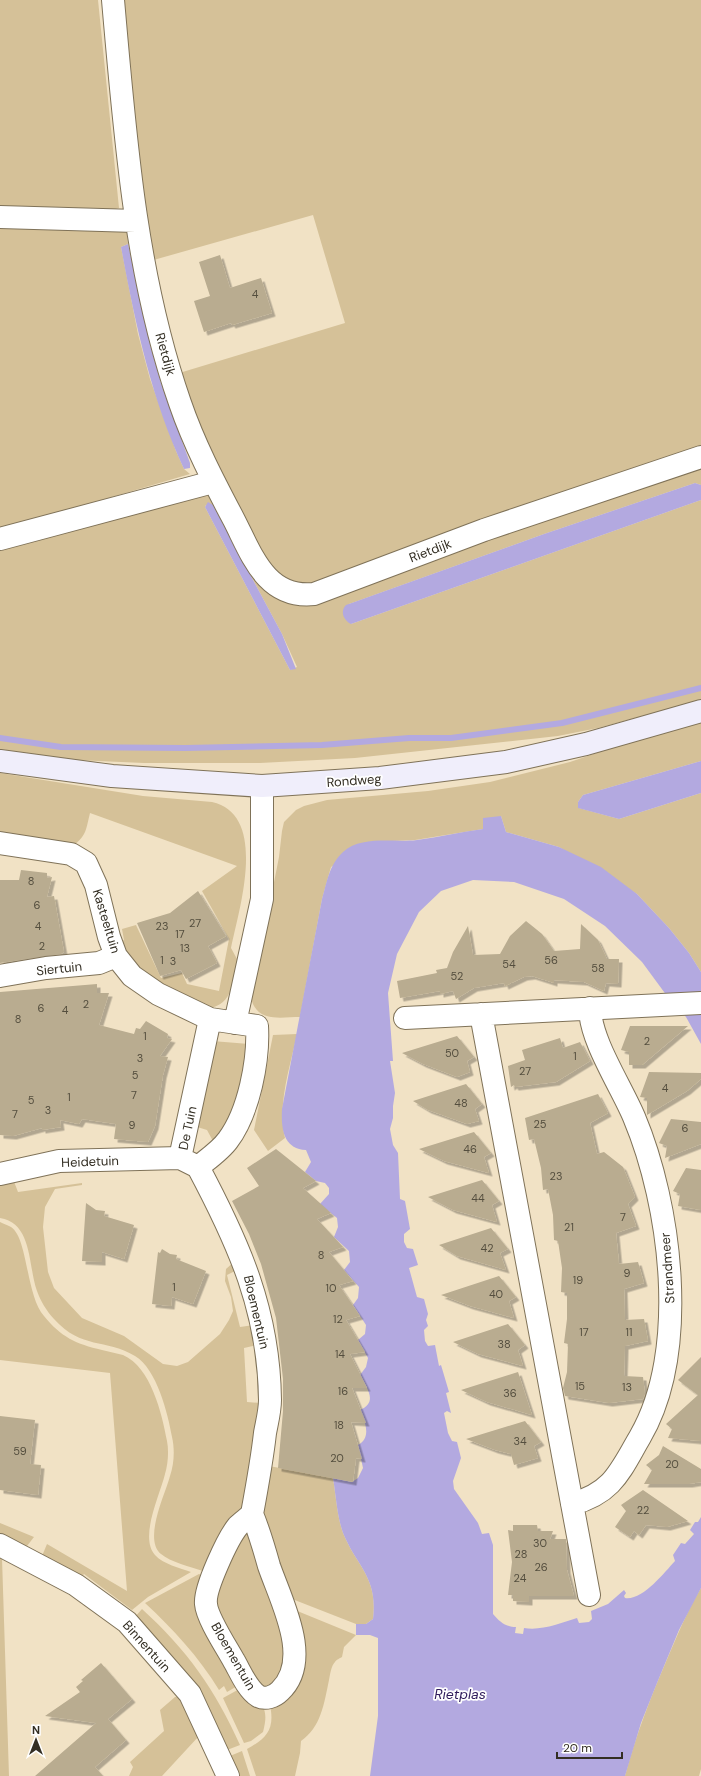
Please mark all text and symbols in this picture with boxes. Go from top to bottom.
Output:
house number: 4 [252,287,259,301]
street label: Rietdijk [151,331,180,378]
street label: Rietdijk [407,535,454,566]
street label: Rondweg [326,770,382,791]
house number: 8 [28,874,34,888]
street label: Kasteeltuin [89,887,124,955]
house number: 6 [34,898,41,912]
house number: 27 [189,916,201,930]
house number: 4 [35,919,42,933]
house number: 23 [156,919,168,933]
house number: 17 [175,927,185,941]
house number: 2 [39,939,45,953]
house number: 13 [180,941,190,955]
house number: 1 [160,953,164,967]
house number: 56 [544,953,558,967]
house number: 3 [170,954,176,968]
house number: 54 [502,957,516,971]
street label: Siertuin [35,958,83,979]
house number: 58 [591,961,605,975]
house number: 52 [451,969,463,983]
house number: 2 [83,997,89,1011]
house number: 6 [38,1001,45,1015]
house number: 4 [62,1003,69,1017]
house number: 8 [15,1012,21,1026]
house number: 1 [143,1029,147,1043]
house number: 2 [644,1034,650,1048]
house number: 50 [445,1046,459,1060]
house number: 1 [573,1049,577,1063]
house number: 3 [137,1051,143,1065]
house number: 27 [519,1064,531,1078]
house number: 5 [132,1068,139,1082]
house number: 4 [662,1081,669,1095]
house number: 7 [131,1088,137,1102]
house number: 1 [67,1090,71,1104]
house number: 5 [28,1093,35,1107]
house number: 48 [454,1096,468,1110]
house number: 3 [45,1103,51,1117]
street label: De Tuin [175,1105,200,1152]
house number: 7 [12,1107,18,1121]
house number: 25 [533,1117,547,1131]
house number: 9 [129,1118,136,1132]
house number: 6 [682,1121,689,1135]
house number: 46 [463,1142,477,1156]
street label: Heidetuin [61,1152,119,1171]
house number: 23 [550,1169,562,1183]
house number: 44 [471,1191,485,1205]
house number: 7 [620,1210,626,1224]
house number: 21 [564,1220,574,1234]
street label: Strandmeer [657,1232,678,1304]
house number: 42 [480,1241,494,1255]
house number: 8 [318,1248,324,1262]
house number: 9 [624,1266,631,1280]
street label: Bloementuin [240,1273,273,1351]
house number: 19 [573,1273,583,1287]
house number: 1 [172,1280,176,1294]
house number: 10 [326,1281,336,1295]
house number: 40 [489,1287,503,1301]
house number: 12 [333,1312,343,1326]
house number: 17 [579,1325,589,1339]
house number: 11 [626,1325,632,1339]
house number: 38 [497,1337,511,1351]
house number: 14 [335,1347,345,1361]
house number: 15 [575,1379,585,1393]
house number: 13 [622,1380,632,1394]
house number: 16 [338,1384,348,1398]
house number: 36 [503,1386,517,1400]
house number: 18 [334,1418,344,1432]
house number: 34 [513,1434,527,1448]
house number: 59 [13,1444,27,1458]
house number: 20 [330,1451,344,1465]
house number: 20 [665,1457,679,1471]
house number: 22 [637,1503,649,1517]
house number: 30 [533,1536,547,1550]
house number: 28 [515,1547,527,1561]
house number: 26 [534,1560,548,1574]
house number: 24 [514,1571,527,1585]
street label: Binnentuin [119,1617,174,1676]
street label: Bloementuin [207,1619,260,1693]
water label: Rietplas [434,1685,486,1703]
north arrow [16,1720,56,1760]
text: N [32,1723,40,1737]
scale bar [557,1734,622,1760]
text: 20 m [563,1740,592,1756]

